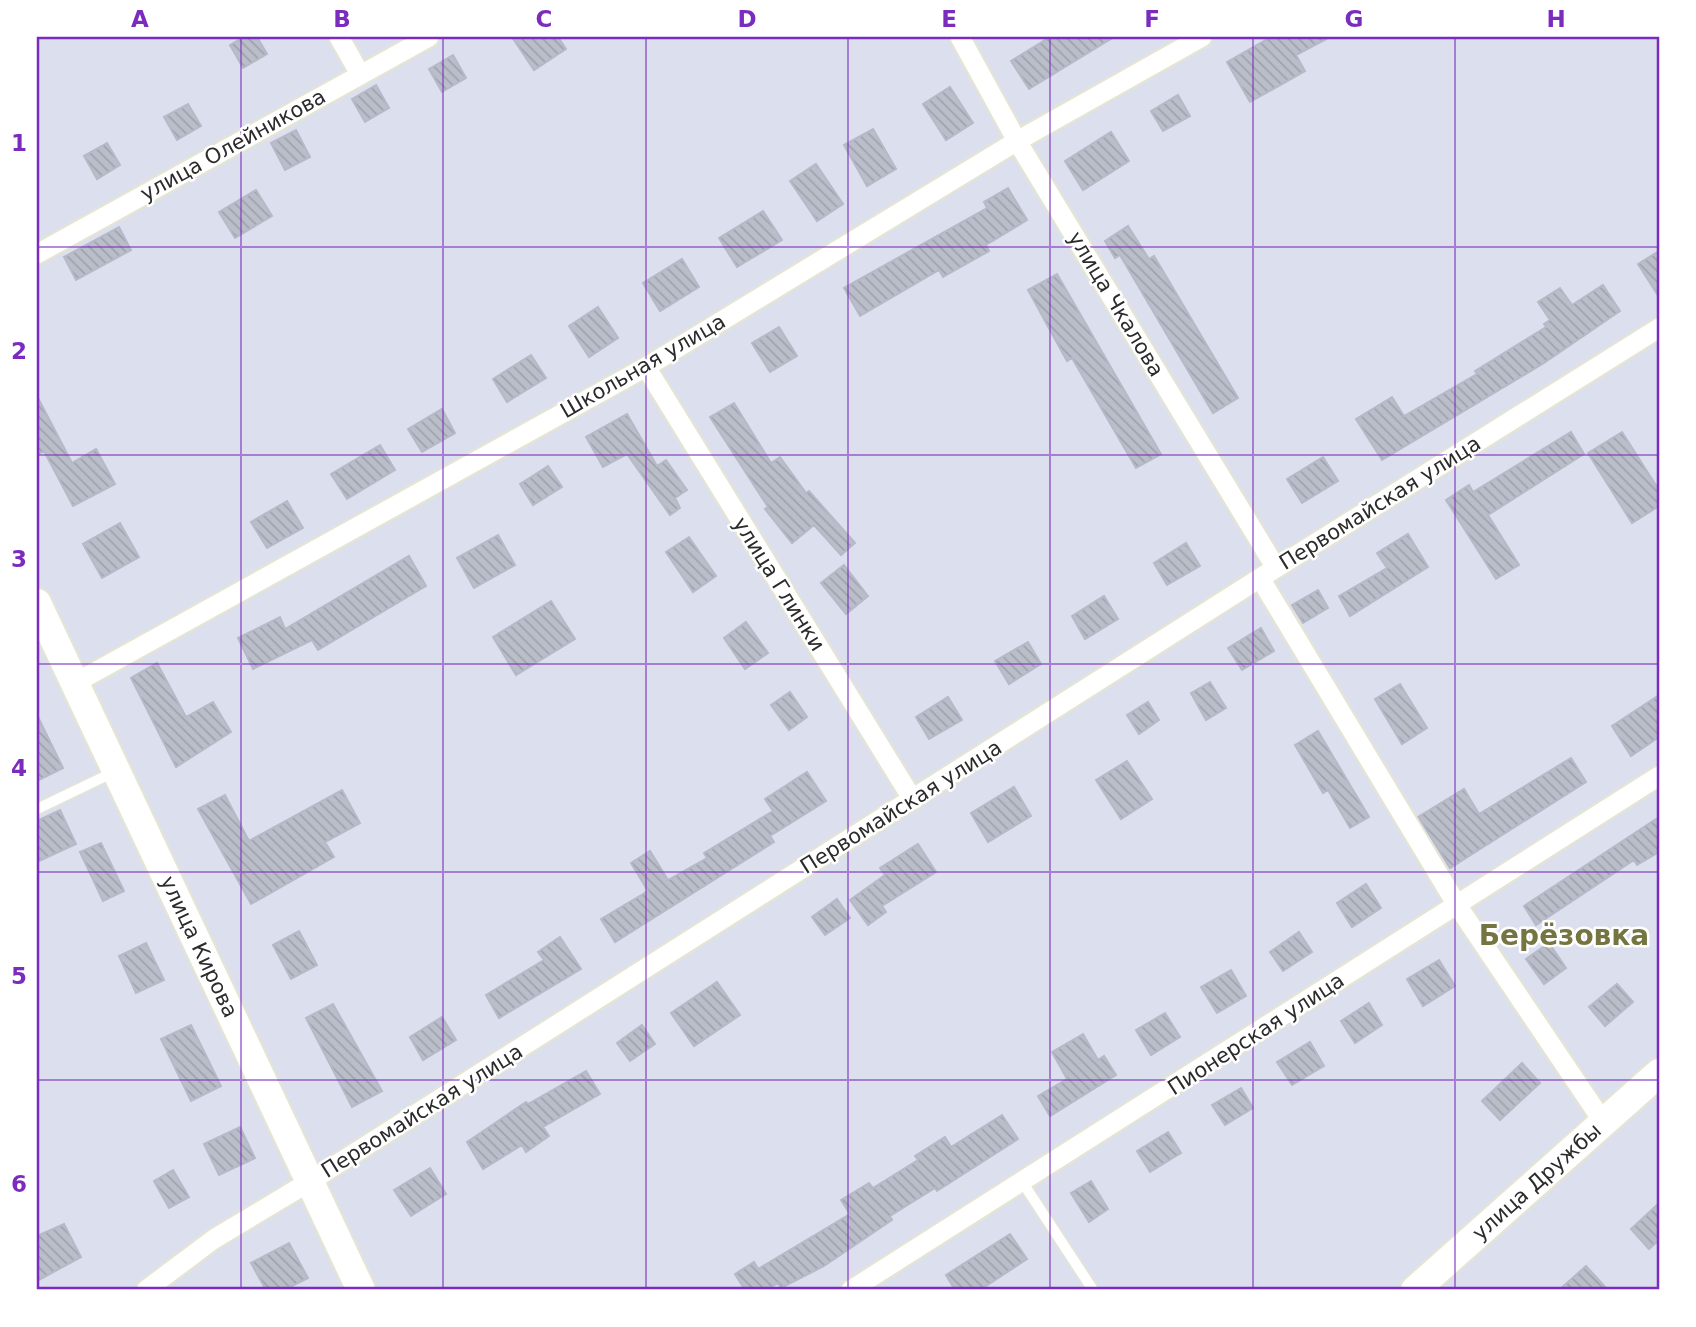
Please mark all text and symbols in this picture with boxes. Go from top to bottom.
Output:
text: A [131,6,149,32]
text: B [333,6,351,32]
text: C [536,6,552,32]
text: D [737,6,757,32]
text: E [941,6,957,32]
text: F [1144,6,1160,32]
text: G [1345,6,1363,32]
text: H [1546,6,1566,32]
street label: улица Олейникова [136,84,330,206]
text: 1 [11,130,27,156]
street label: улица Чкалова [1063,227,1169,381]
street label: Школьная улица [556,309,730,423]
text: 2 [11,338,27,364]
street label: Первомайская улица [1275,431,1485,575]
street label: улица Глинки [728,513,830,655]
text: 3 [11,546,27,572]
street label: Первомайская улица [796,735,1006,879]
text: 4 [11,755,27,781]
street label: улица Кирова [156,872,243,1021]
district label: Берёзовка [1479,919,1649,952]
text: 5 [11,963,27,989]
street label: Пионерская улица [1163,968,1349,1100]
street label: Первомайская улица [317,1039,527,1183]
street label: улица Дружбы [1468,1118,1606,1245]
text: 6 [11,1171,27,1197]

